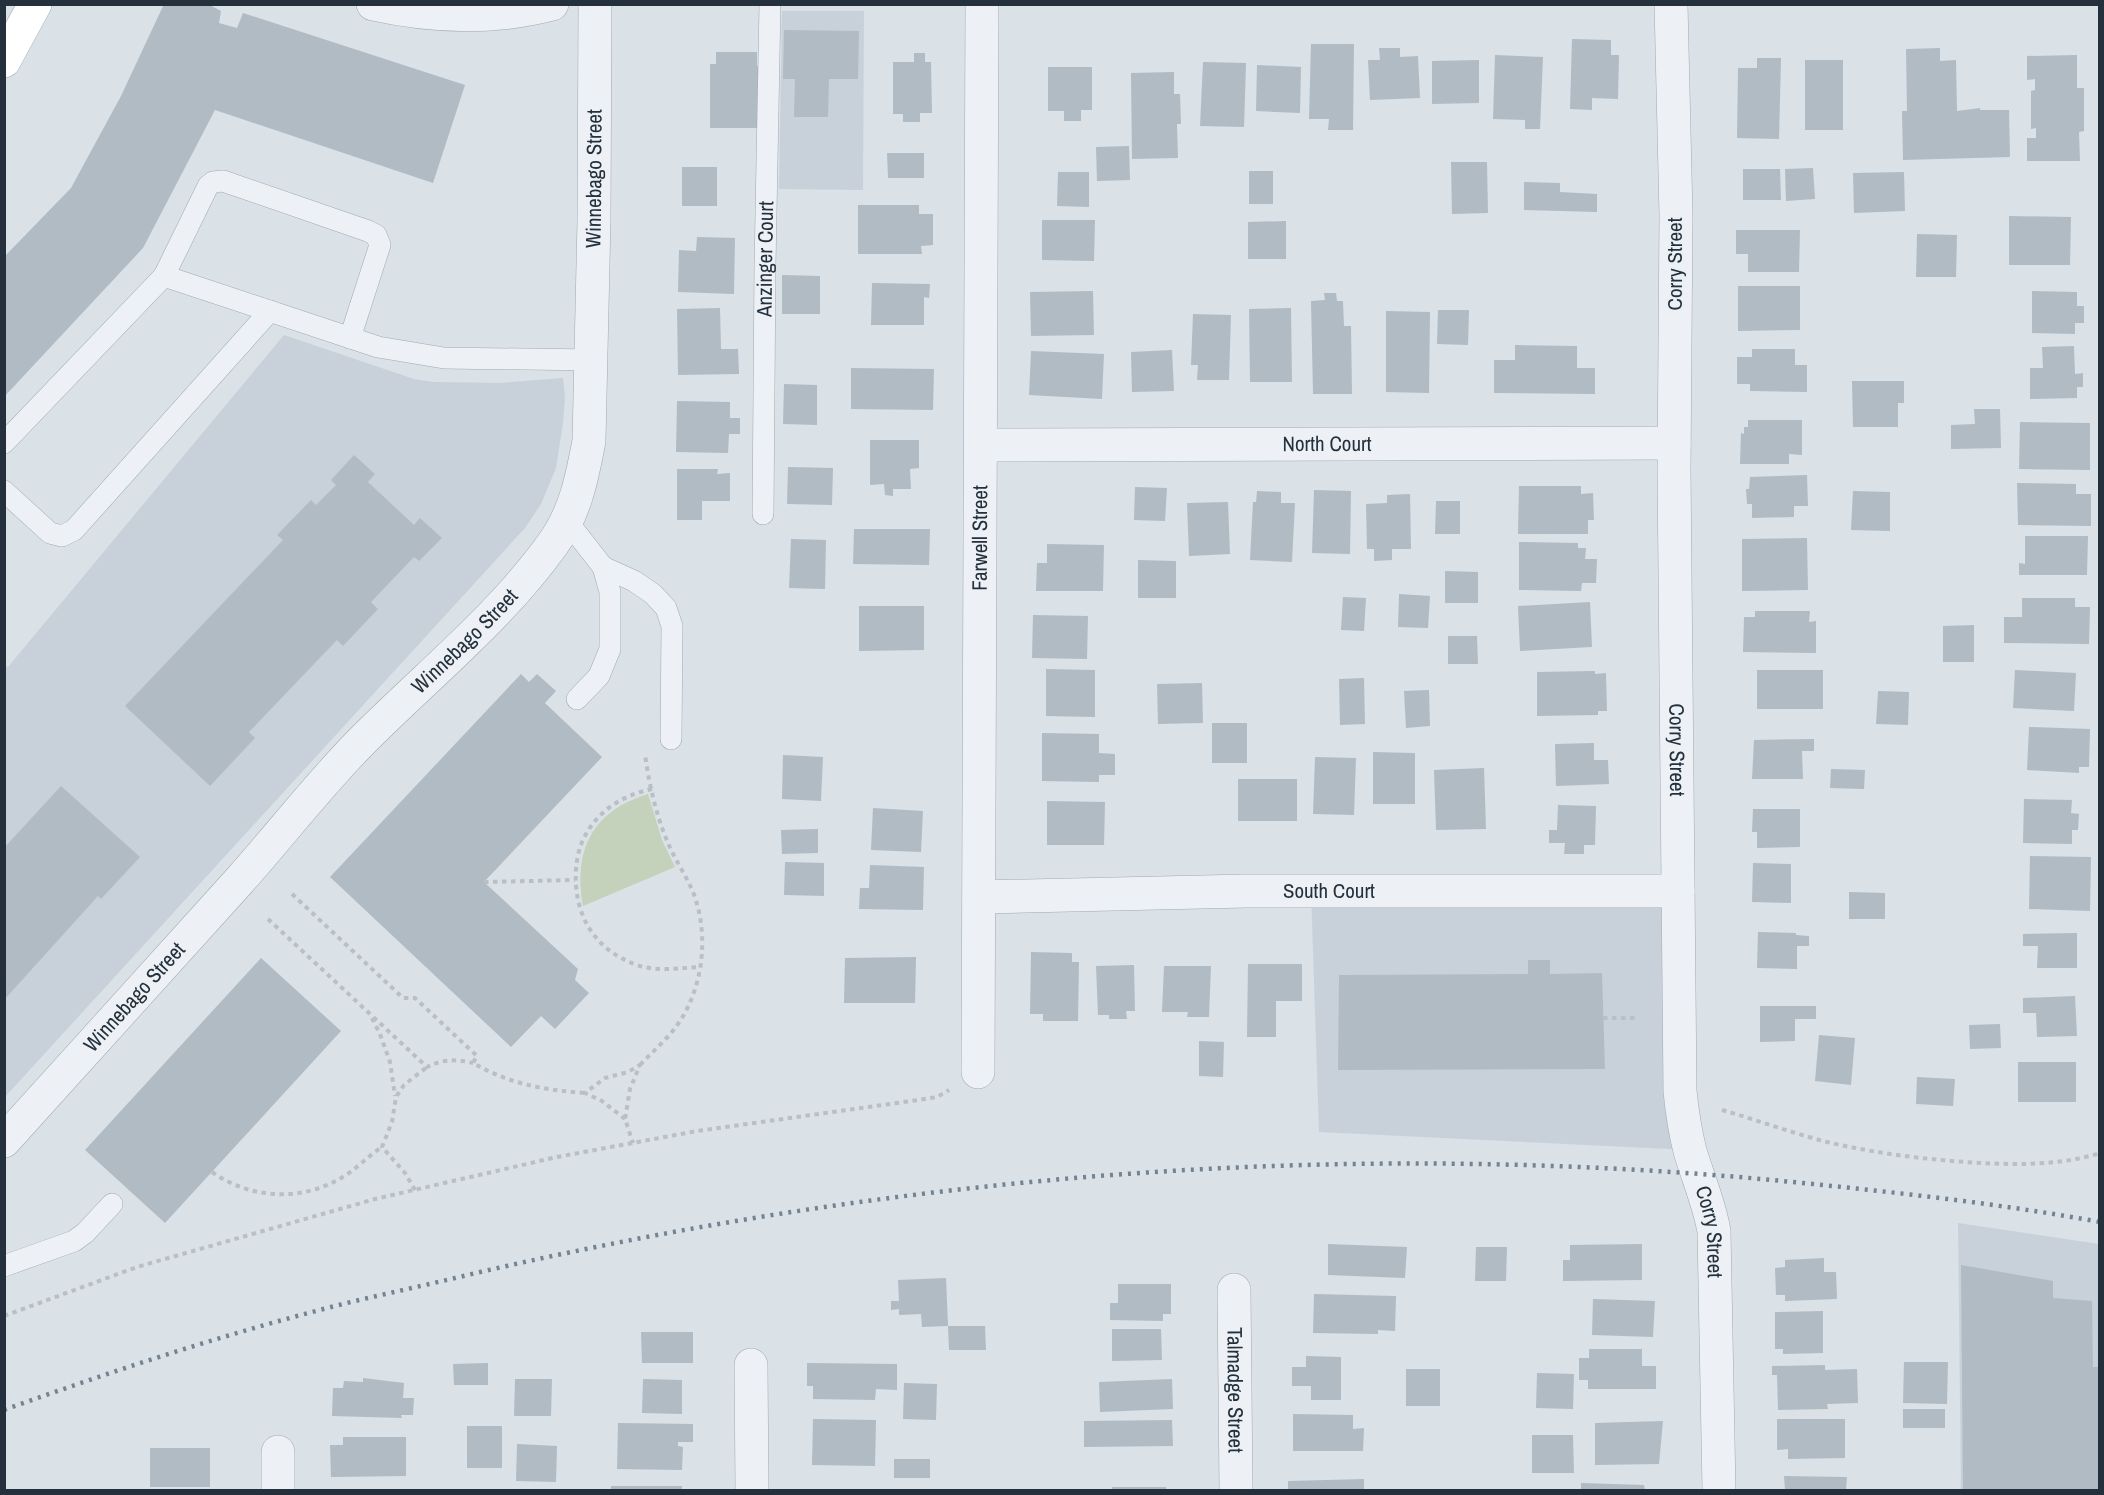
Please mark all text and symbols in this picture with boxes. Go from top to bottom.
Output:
street label: Winnebago Street [578,109,609,248]
street label: Anzinger Court [750,201,780,318]
street label: Corry Street [1660,217,1689,310]
street label: North Court [1282,429,1372,458]
street label: Farwell Street [965,485,994,591]
street label: Winnebago Street [405,582,524,700]
street label: Corry Street [1662,703,1692,797]
street label: South Court [1283,876,1375,905]
street label: Winnebago Street [77,935,191,1058]
street label: Corry Street [1689,1182,1730,1278]
street label: Talmadge Street [1220,1327,1251,1453]

